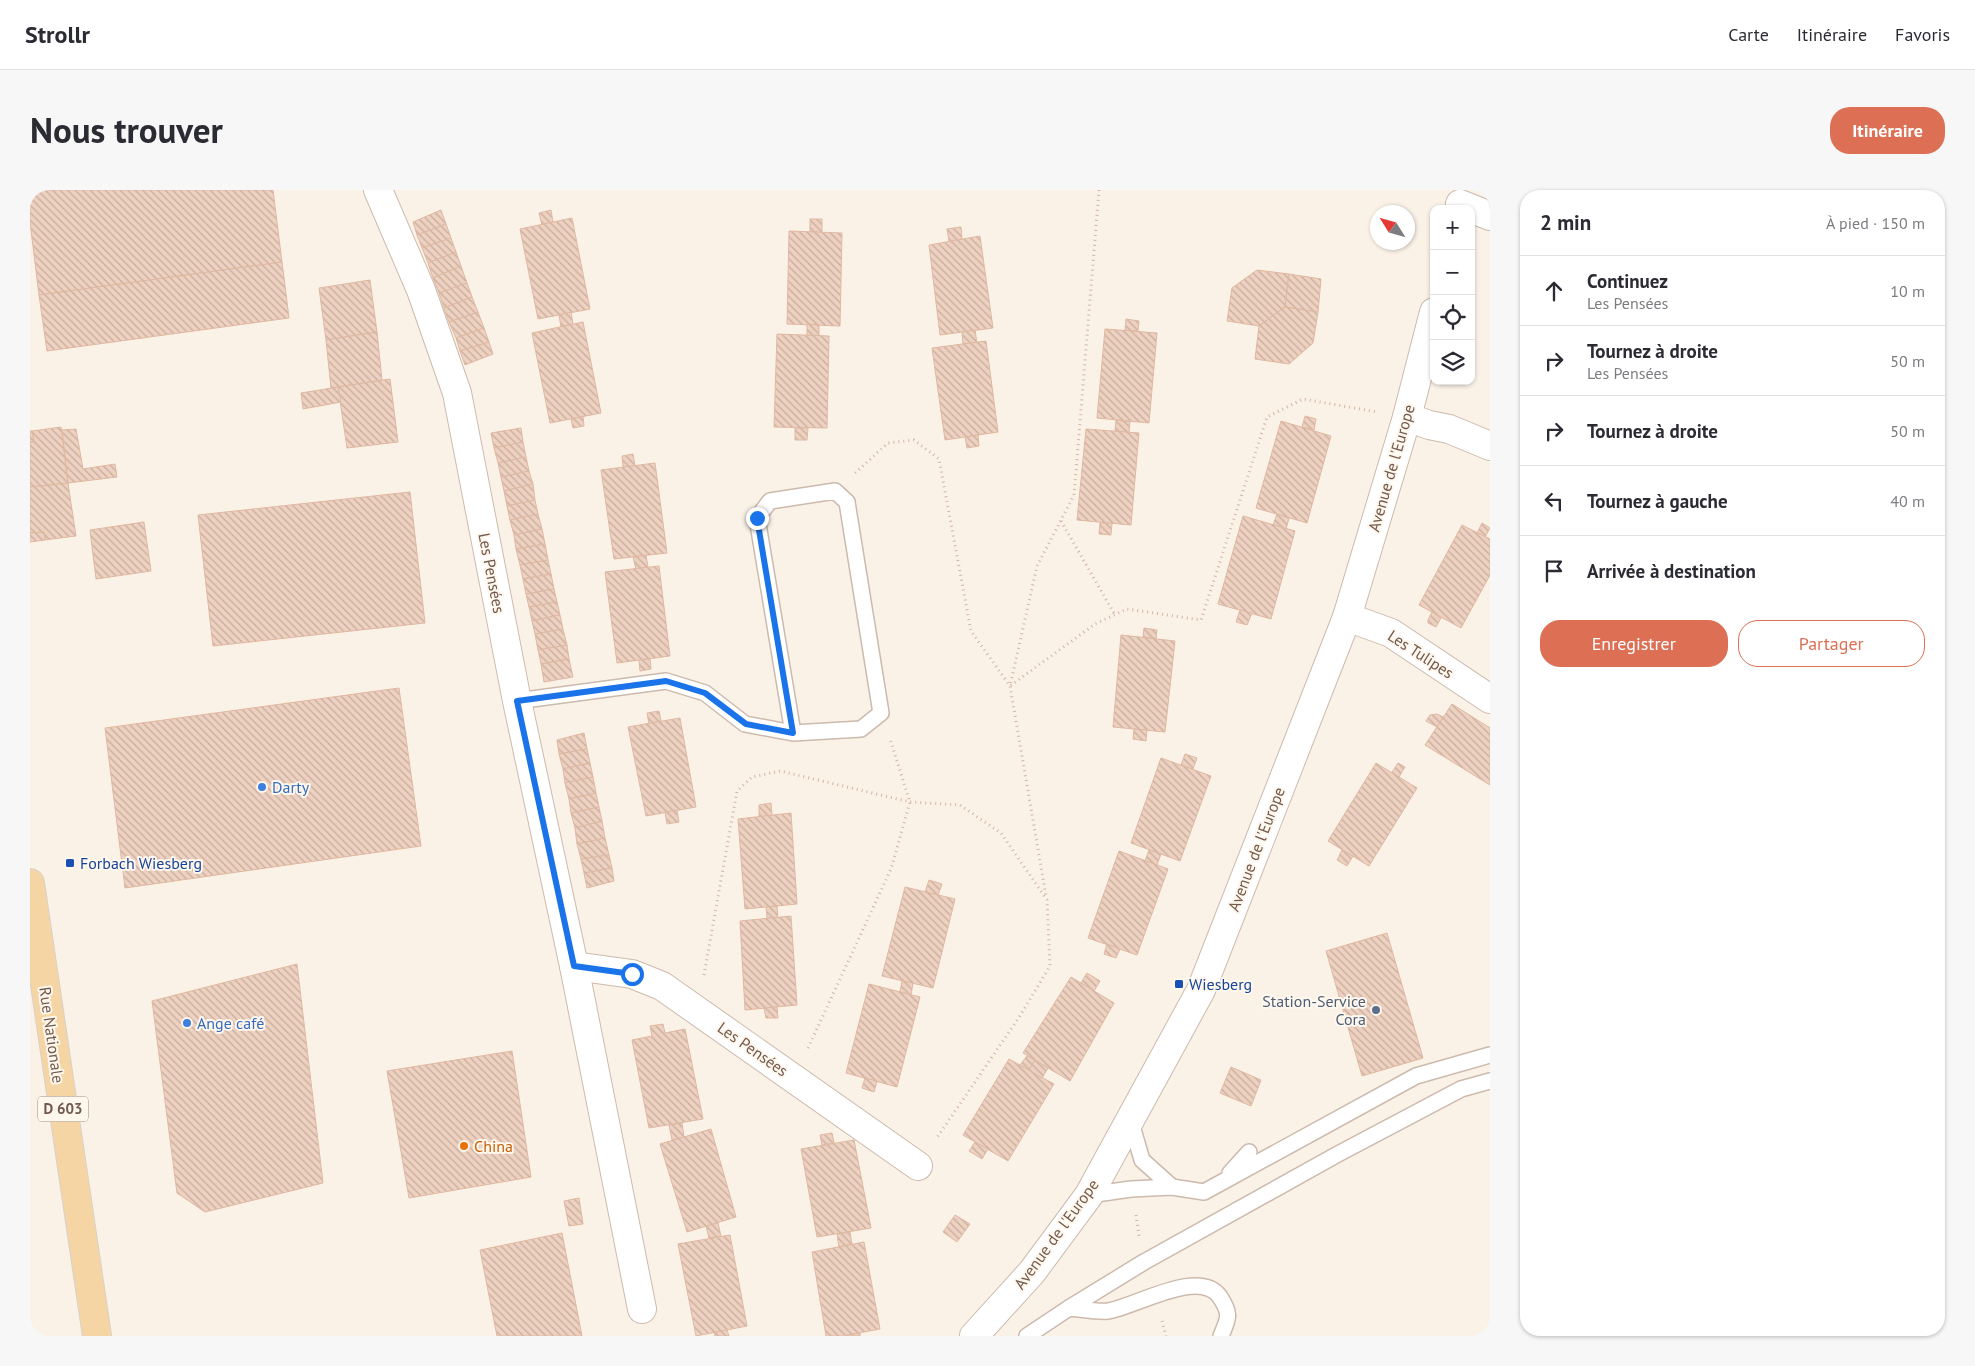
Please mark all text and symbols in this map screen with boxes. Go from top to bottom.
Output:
text: Strollr [25,19,90,50]
text: Carte [1728,23,1769,46]
text: Itinéraire [1797,23,1867,46]
text: Favoris [1895,23,1950,46]
text: Nous trouver [30,107,223,153]
button: Itinéraire [1830,107,1945,154]
north arrow [1370,205,1415,250]
map controls [1430,205,1475,385]
button: + [1430,205,1475,250]
text: 2 min [1540,209,1591,236]
text: À pied · 150 m [1826,213,1925,233]
button: − [1430,250,1475,295]
text: Continuez [1587,269,1668,293]
icon: ahead [1540,277,1568,305]
text: 10 m [1890,281,1925,301]
text: Les Pensées [1587,293,1668,313]
button: locate [1430,295,1475,340]
text: Tournez à droite [1587,339,1718,363]
button: layers [1430,340,1475,385]
icon: right [1540,347,1568,375]
text: 50 m [1890,351,1925,371]
text: Les Pensées [1587,363,1668,383]
street label: Avenue de l'Europe [1363,402,1419,534]
icon: right [1540,417,1568,445]
text: Tournez à droite [1587,419,1718,443]
text: 50 m [1890,421,1925,441]
icon: left [1540,487,1568,515]
text: Tournez à gauche [1587,489,1728,513]
text: 40 m [1890,491,1925,511]
route end [746,507,769,530]
street label: Les Pensées [474,531,510,615]
icon: arrive [1540,557,1568,585]
text: Arrivée à destination [1587,559,1756,583]
button: Enregistrer [1540,620,1728,667]
button: Partager [1738,620,1925,667]
street label: Les Tulipes [1384,625,1458,683]
place label: Darty [272,777,310,797]
marker: Darty [256,781,268,793]
street label: Avenue de l'Europe [1223,784,1289,914]
place label: Forbach Wiesberg [80,853,202,873]
marker: Forbach Wiesberg [64,857,76,869]
route start [621,963,644,986]
place label: Wiesberg [1189,974,1252,994]
marker: Wiesberg [1173,978,1185,990]
street label: Rue Nationale [35,986,69,1084]
place label: Station-Service Cora [1262,991,1366,1029]
marker: Station-Service Cora [1370,1004,1382,1016]
place label: Ange café [197,1013,264,1033]
marker: Ange café [181,1017,193,1029]
street label: Les Pensées [714,1018,792,1081]
road number: D 603 [38,1096,88,1122]
place label: China [474,1136,513,1156]
marker: China [458,1140,470,1152]
street label: Avenue de l'Europe [1009,1175,1103,1293]

